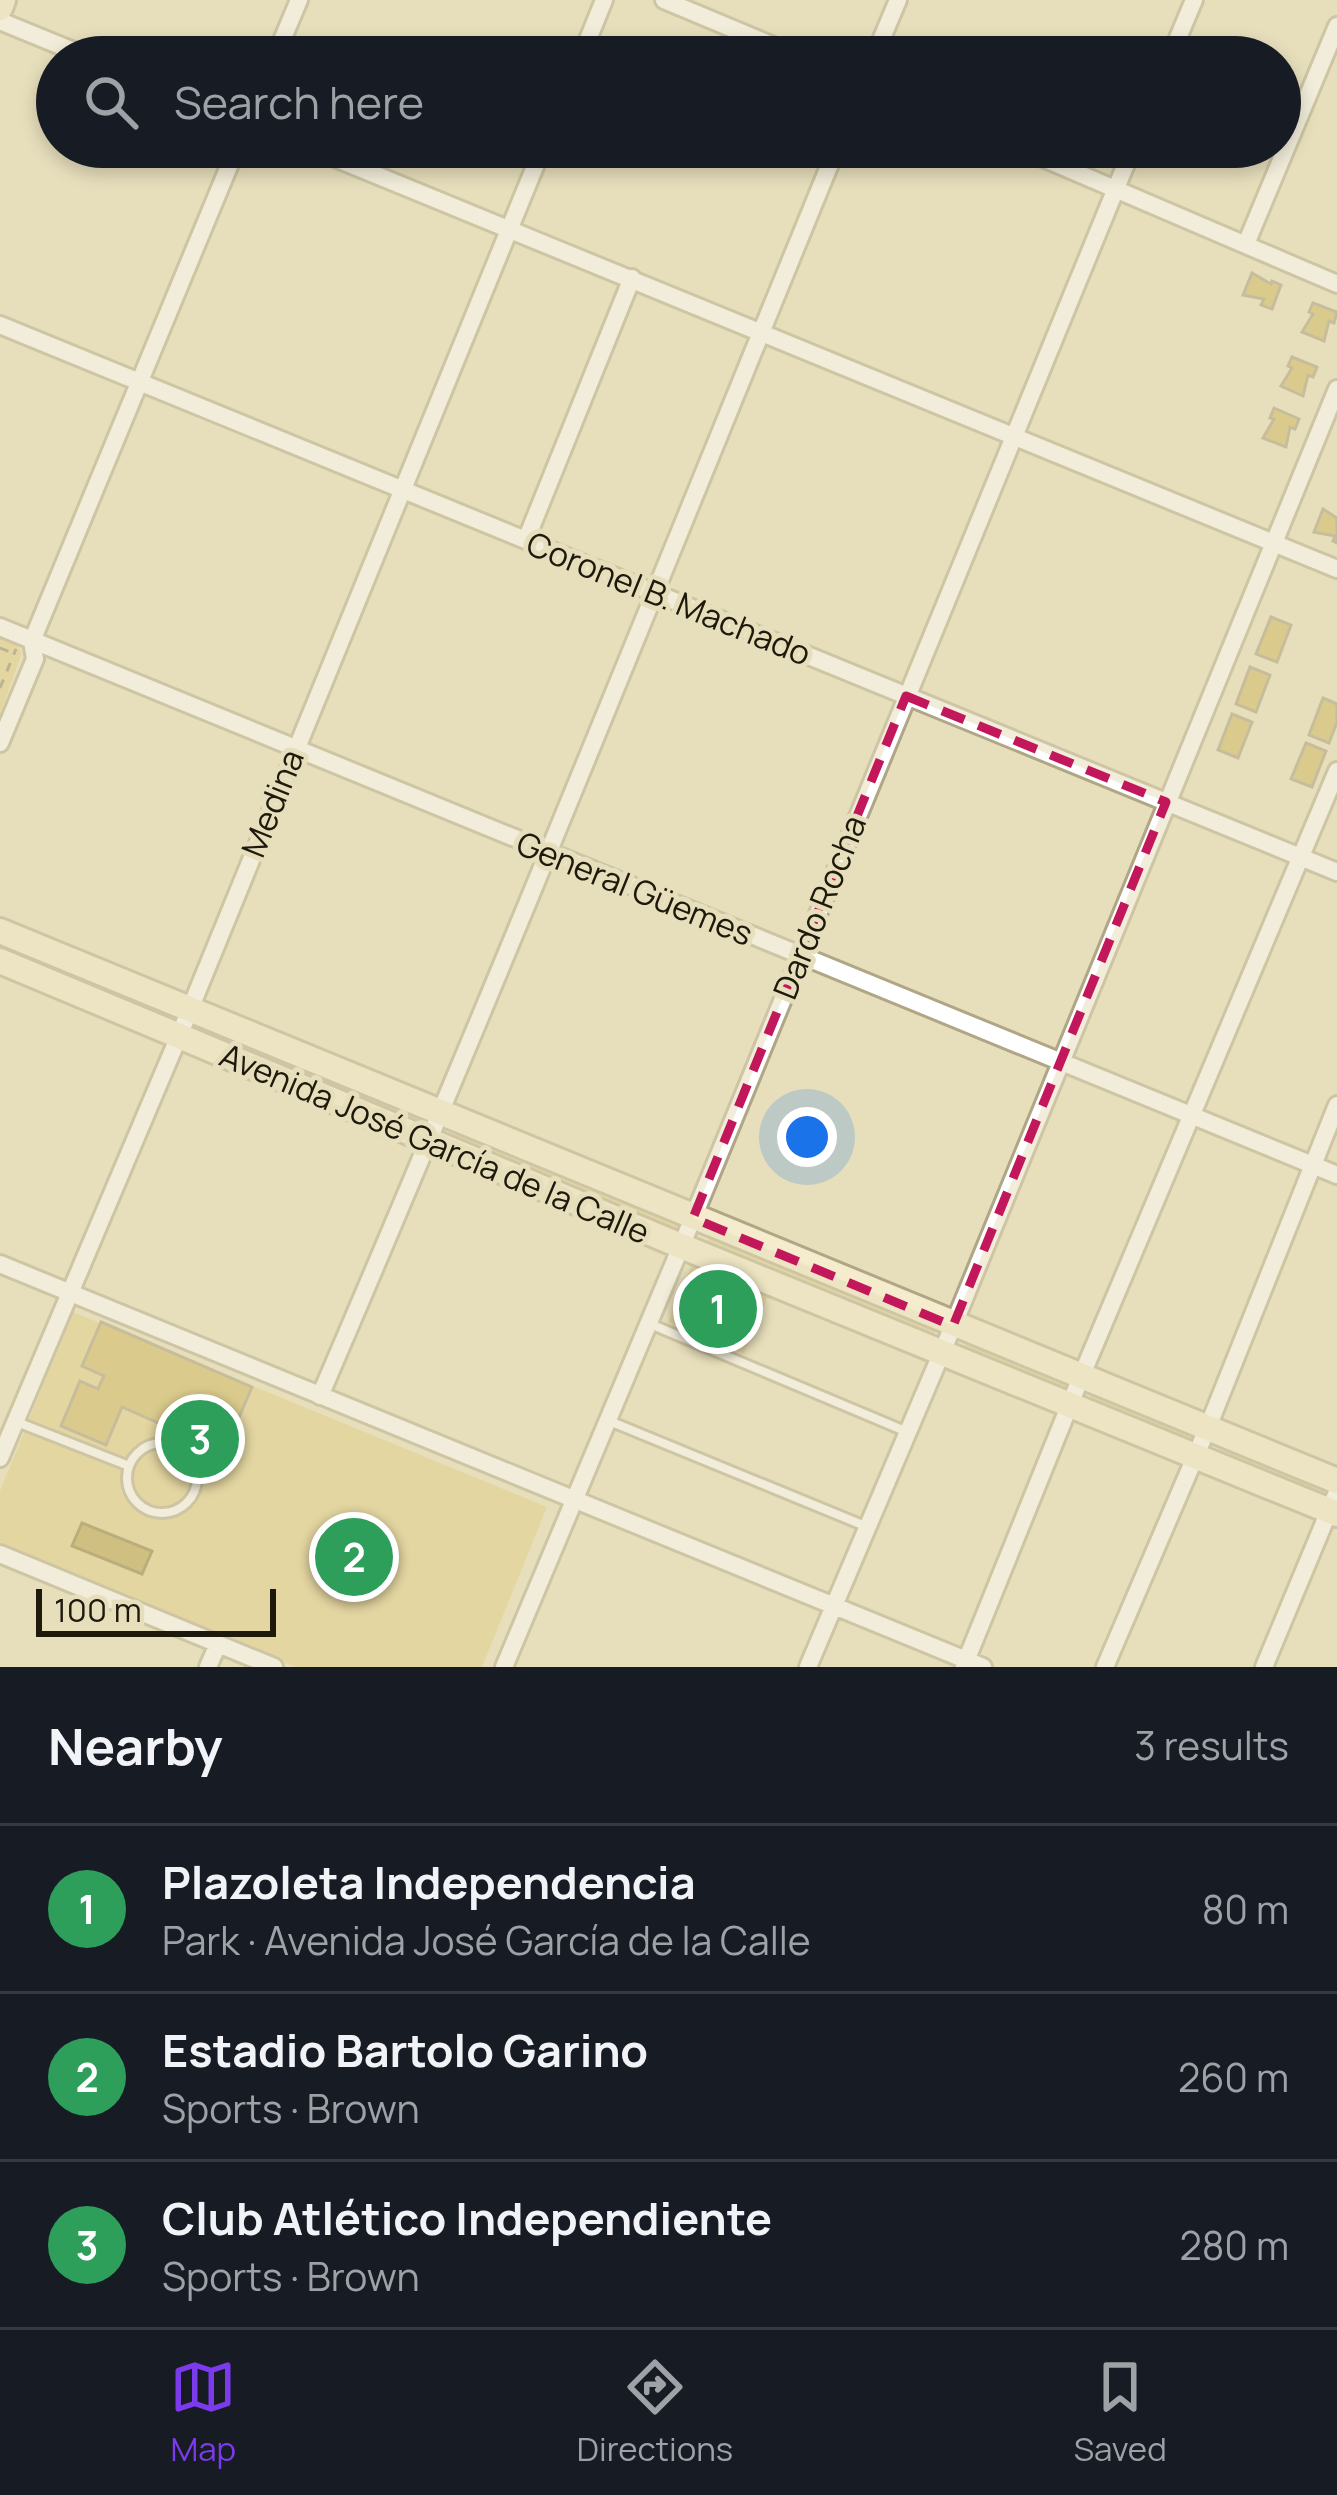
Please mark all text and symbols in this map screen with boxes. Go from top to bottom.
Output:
search box [36,36,1301,168]
icon: search [78,69,144,135]
text: Search here [174,71,424,133]
street label: Coronel B. Machado [520,520,818,676]
street label: Medina [230,743,314,863]
street label: Dardo Rocha [762,809,876,1005]
street label: General Güemes [510,820,760,956]
street label: Avenida José García de la Calle [213,1032,657,1254]
your location [777,1107,837,1167]
pin: 1 [679,1264,757,1354]
pin: 3 [161,1394,239,1484]
pin: 2 [315,1512,393,1602]
scale bar [36,1583,276,1636]
text: 100 m [54,1587,142,1632]
text: Nearby [48,1711,223,1780]
text: 3 results [1134,1718,1289,1772]
text: Plazoleta Independencia [162,1851,696,1913]
text: 1 [78,1882,96,1936]
text: 80 m [1202,1882,1289,1936]
text: Park · Avenida José García de la Calle [162,1913,811,1967]
text: Estadio Bartolo Garino [162,2019,648,2081]
text: 2 [75,2050,99,2104]
text: 260 m [1178,2050,1289,2104]
text: Sports · Brown [162,2081,420,2135]
text: Club Atlético Independiente [162,2187,772,2249]
text: 3 [76,2218,98,2272]
text: 280 m [1179,2218,1289,2272]
text: Sports · Brown [162,2249,420,2303]
tab: Map [170,2354,236,2471]
tab: Directions [577,2354,733,2471]
tab: Saved [1074,2354,1167,2471]

